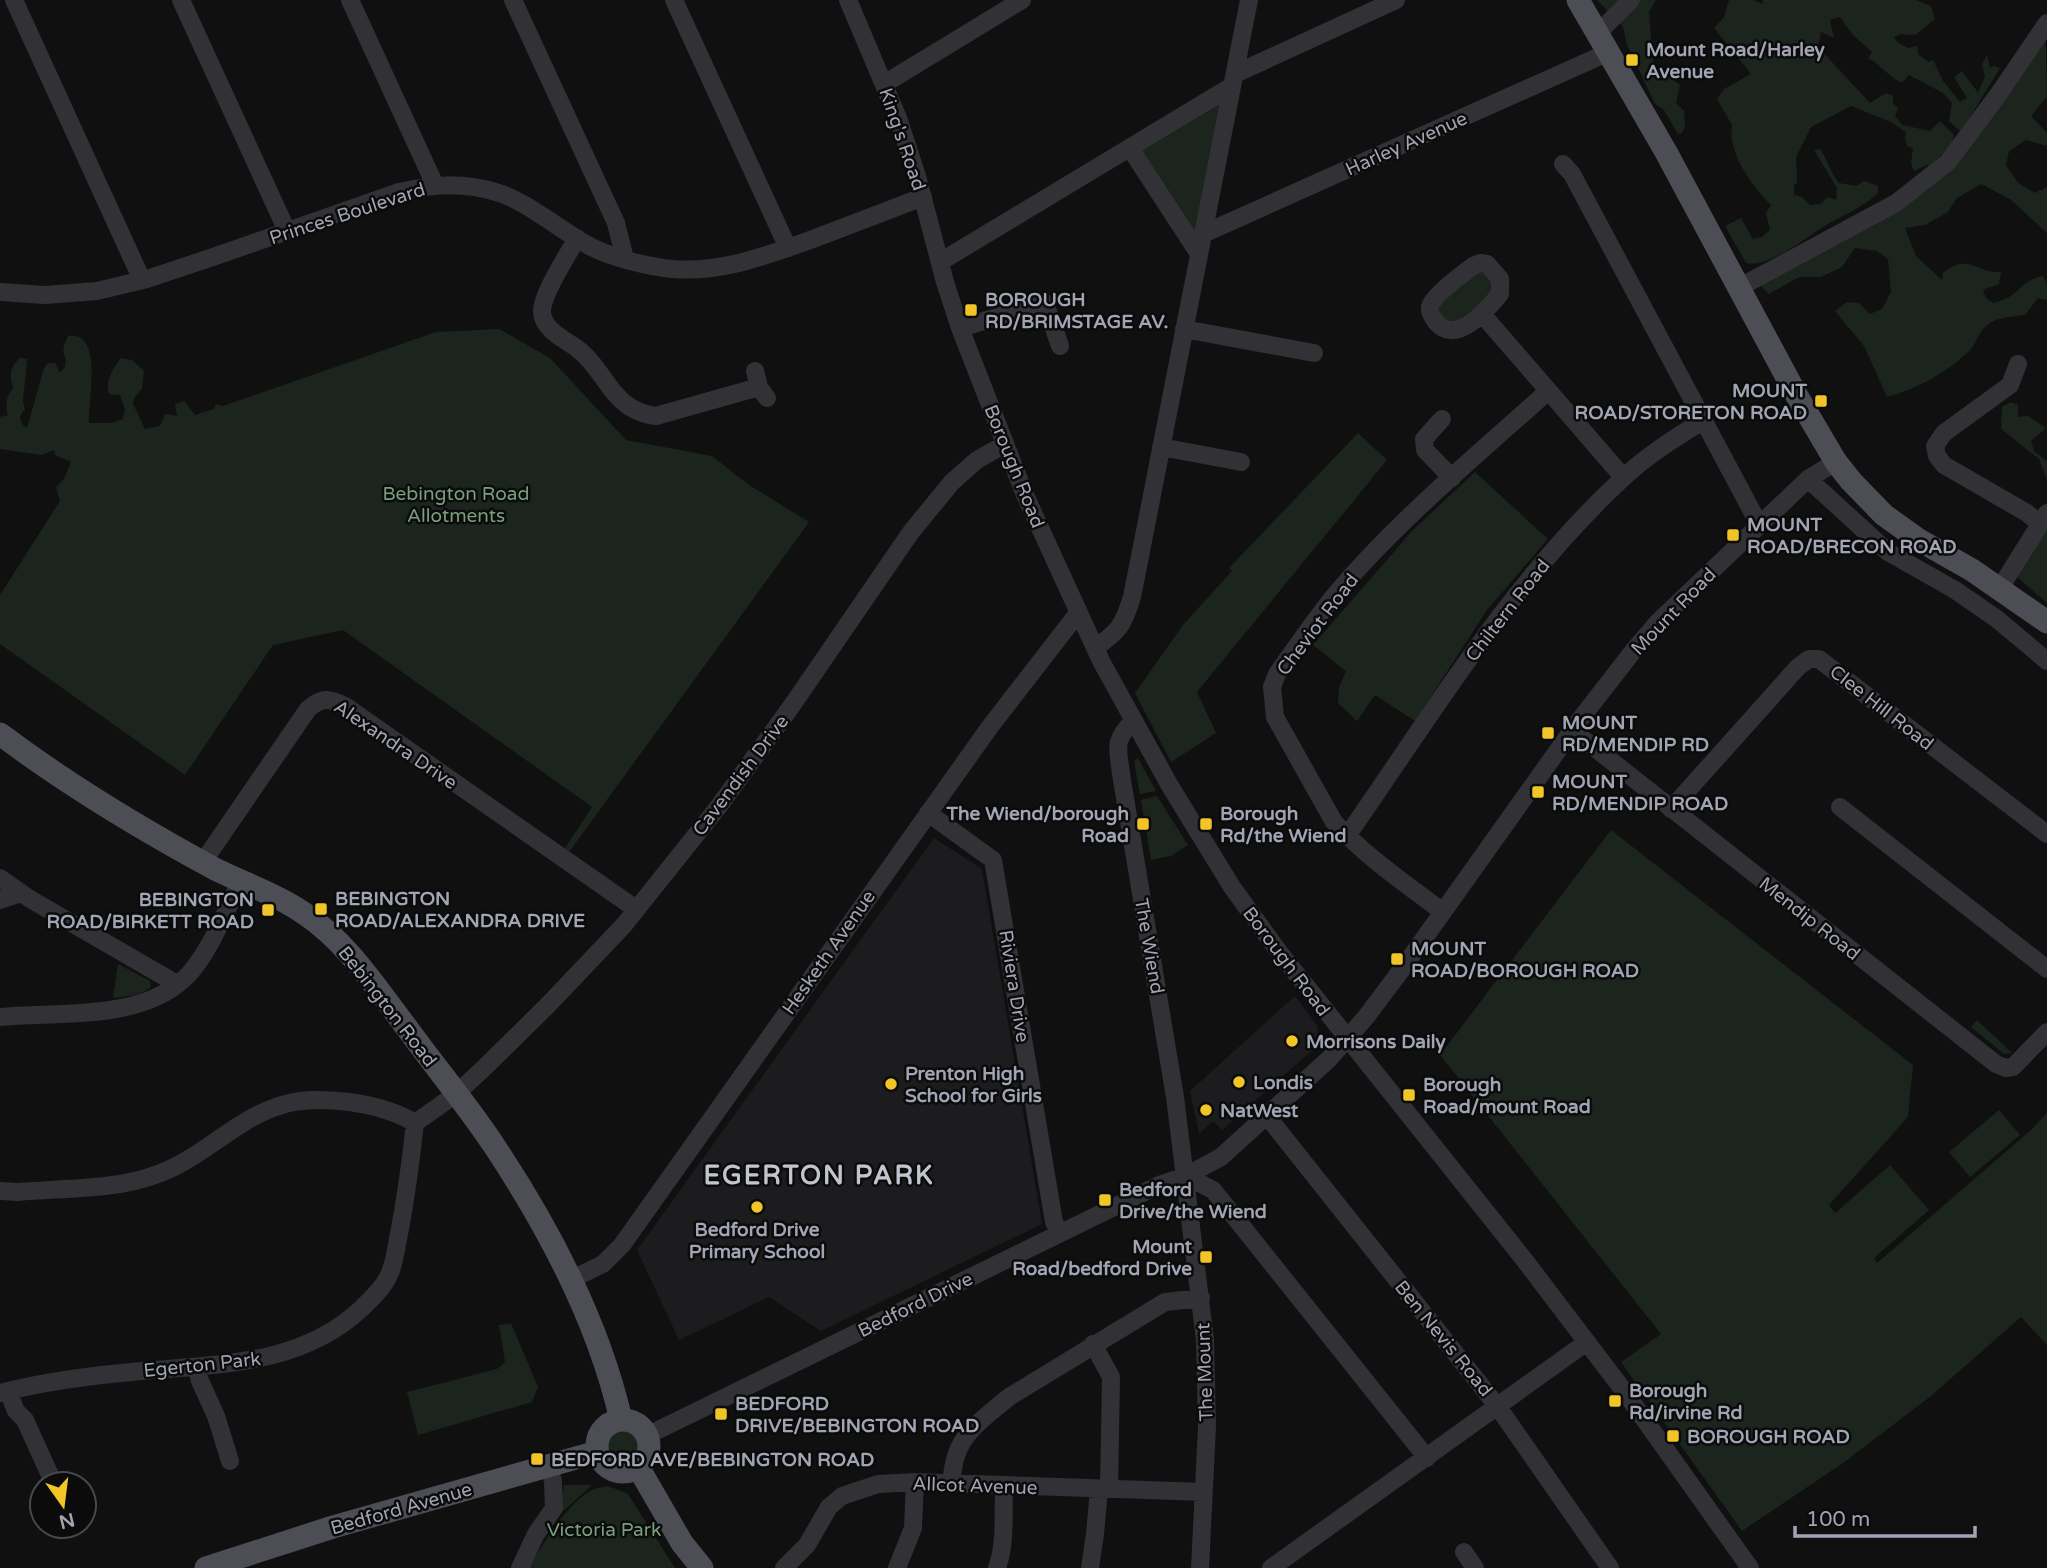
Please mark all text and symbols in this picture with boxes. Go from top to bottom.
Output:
place label: Mount Road/Harley Avenue [1646,39,1826,83]
marker: Mount Road/Harley Avenue [1624,52,1640,68]
street label: King's Road [874,85,930,194]
street label: Harley Avenue [1342,107,1471,181]
street label: Princes Boulevard [267,178,428,249]
place label: BOROUGH RD/BRIMSTAGE AV. [985,289,1168,333]
marker: BOROUGH RD/BRIMSTAGE AV. [963,302,979,318]
place label: MOUNT ROAD/STORETON ROAD [1575,380,1807,424]
marker: MOUNT ROAD/STORETON ROAD [1813,393,1829,409]
street label: Borough Road [979,402,1049,531]
park label: Bebington Road Allotments [382,483,530,527]
place label: MOUNT ROAD/BRECON ROAD [1747,514,1957,558]
marker: MOUNT ROAD/BRECON ROAD [1725,527,1741,543]
street label: Chiltern Road [1461,555,1555,666]
street label: Mount Road [1627,564,1721,660]
street label: Cheviot Road [1272,569,1363,680]
street label: Clee Hill Road [1825,661,1938,755]
street label: Alexandra Drive [330,696,461,794]
street label: Cavendish Drive [688,711,793,840]
place label: MOUNT RD/MENDIP RD [1562,712,1709,756]
marker: MOUNT RD/MENDIP RD [1540,725,1556,741]
place label: MOUNT RD/MENDIP ROAD [1552,771,1728,815]
marker: MOUNT RD/MENDIP ROAD [1530,784,1546,800]
place label: The Wiend/borough Road [946,803,1129,847]
place label: Borough Rd/the Wiend [1220,803,1347,847]
marker: The Wiend/borough Road [1135,816,1151,832]
marker: Borough Rd/the Wiend [1198,816,1214,832]
street label: Mendip Road [1755,873,1864,965]
street label: Hesketh Avenue [778,886,880,1019]
place label: BEBINGTON ROAD/ALEXANDRA DRIVE [335,888,585,932]
place label: BEBINGTON ROAD/BIRKETT ROAD [47,889,254,933]
street label: The Wiend [1130,897,1168,996]
marker: BEBINGTON ROAD/ALEXANDRA DRIVE [313,901,329,917]
marker: BEBINGTON ROAD/BIRKETT ROAD [260,902,276,918]
street label: Borough Road [1238,903,1334,1021]
street label: Riviera Drive [994,928,1034,1044]
place label: MOUNT ROAD/BOROUGH ROAD [1411,938,1639,982]
street label: Bebington Road [333,942,441,1071]
marker: MOUNT ROAD/BOROUGH ROAD [1389,951,1405,967]
place label: Morrisons Daily [1306,1031,1446,1054]
marker: Morrisons Daily [1284,1033,1300,1049]
place label: Prenton High School for Girls [905,1063,1042,1107]
place label: Londis [1253,1072,1313,1094]
marker: Londis [1231,1074,1247,1090]
place label: Borough Road/mount Road [1423,1074,1591,1118]
marker: Prenton High School for Girls [883,1076,899,1092]
marker: Borough Road/mount Road [1401,1087,1417,1103]
place label: NatWest [1220,1100,1299,1122]
marker: NatWest [1198,1102,1214,1118]
district label: EGERTON PARK [704,1160,934,1191]
place label: Bedford Drive/the Wiend [1119,1179,1267,1223]
marker: Bedford Drive/the Wiend [1097,1192,1113,1208]
marker: Bedford Drive Primary School [749,1199,765,1215]
place label: Bedford Drive Primary School [689,1219,825,1264]
place label: Mount Road/bedford Drive [1012,1236,1193,1280]
marker: Mount Road/bedford Drive [1198,1249,1214,1265]
street label: Bedford Drive [855,1268,976,1342]
street label: Ben Nevis Road [1390,1276,1497,1401]
street label: The Mount [1192,1322,1218,1422]
street label: Egerton Park [142,1348,262,1382]
place label: Borough Rd/irvine Rd [1629,1380,1743,1424]
place label: BEDFORD DRIVE/BEBINGTON ROAD [735,1393,979,1437]
marker: Borough Rd/irvine Rd [1607,1393,1623,1409]
marker: BEDFORD DRIVE/BEBINGTON ROAD [713,1406,729,1422]
place label: BOROUGH ROAD [1687,1426,1850,1448]
marker: BOROUGH ROAD [1665,1428,1681,1444]
place label: BEDFORD AVE/BEBINGTON ROAD [551,1449,874,1471]
marker: BEDFORD AVE/BEBINGTON ROAD [529,1451,545,1467]
north arrow [28,1470,98,1540]
street label: Allcot Avenue [912,1473,1038,1499]
street label: Bedford Avenue [328,1478,474,1540]
scale bar [1795,1494,1975,1538]
text: 100 m [1806,1507,1870,1532]
text: N [57,1508,77,1533]
park label: Victoria Park [547,1519,661,1541]

